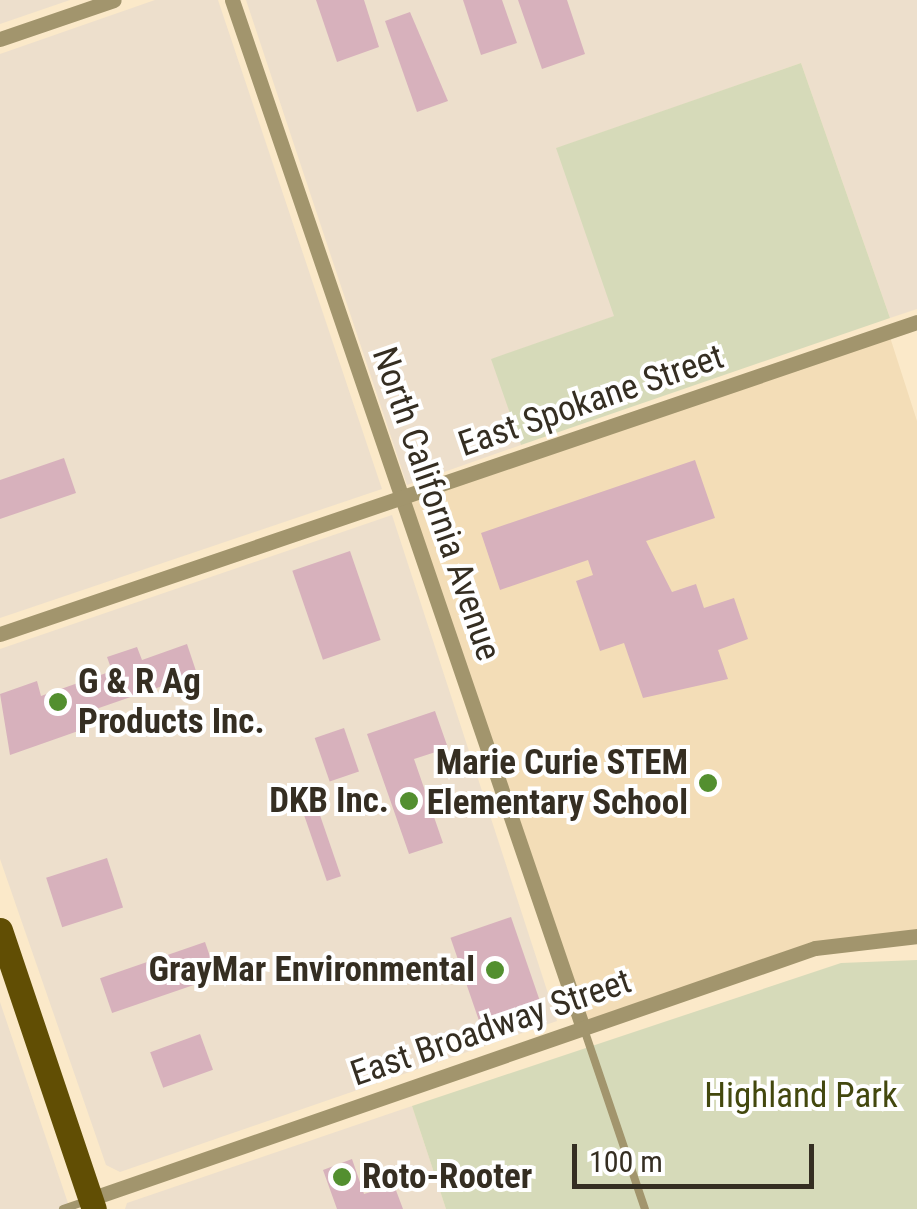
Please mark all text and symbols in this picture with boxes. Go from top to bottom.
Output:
street label: East Spokane Street [453,336,729,466]
street label: North California Avenue [363,342,509,666]
place label: G & R Ag Products Inc. [78,661,265,743]
marker: G & R Ag Products Inc. [47,691,69,713]
place label: Marie Curie STEM Elementary School [427,742,688,824]
marker: Marie Curie STEM Elementary School [697,772,719,794]
place label: DKB Inc. [269,780,389,822]
marker: DKB Inc. [398,790,420,812]
place label: GrayMar Environmental [148,949,475,991]
marker: GrayMar Environmental [484,959,506,981]
street label: East Broadway Street [345,960,637,1096]
park label: Highland Park [704,1075,898,1117]
scale bar [577,1124,820,1186]
text: 100 m [589,1144,663,1179]
place label: Roto-Rooter [362,1156,532,1198]
marker: Roto-Rooter [331,1166,353,1188]

